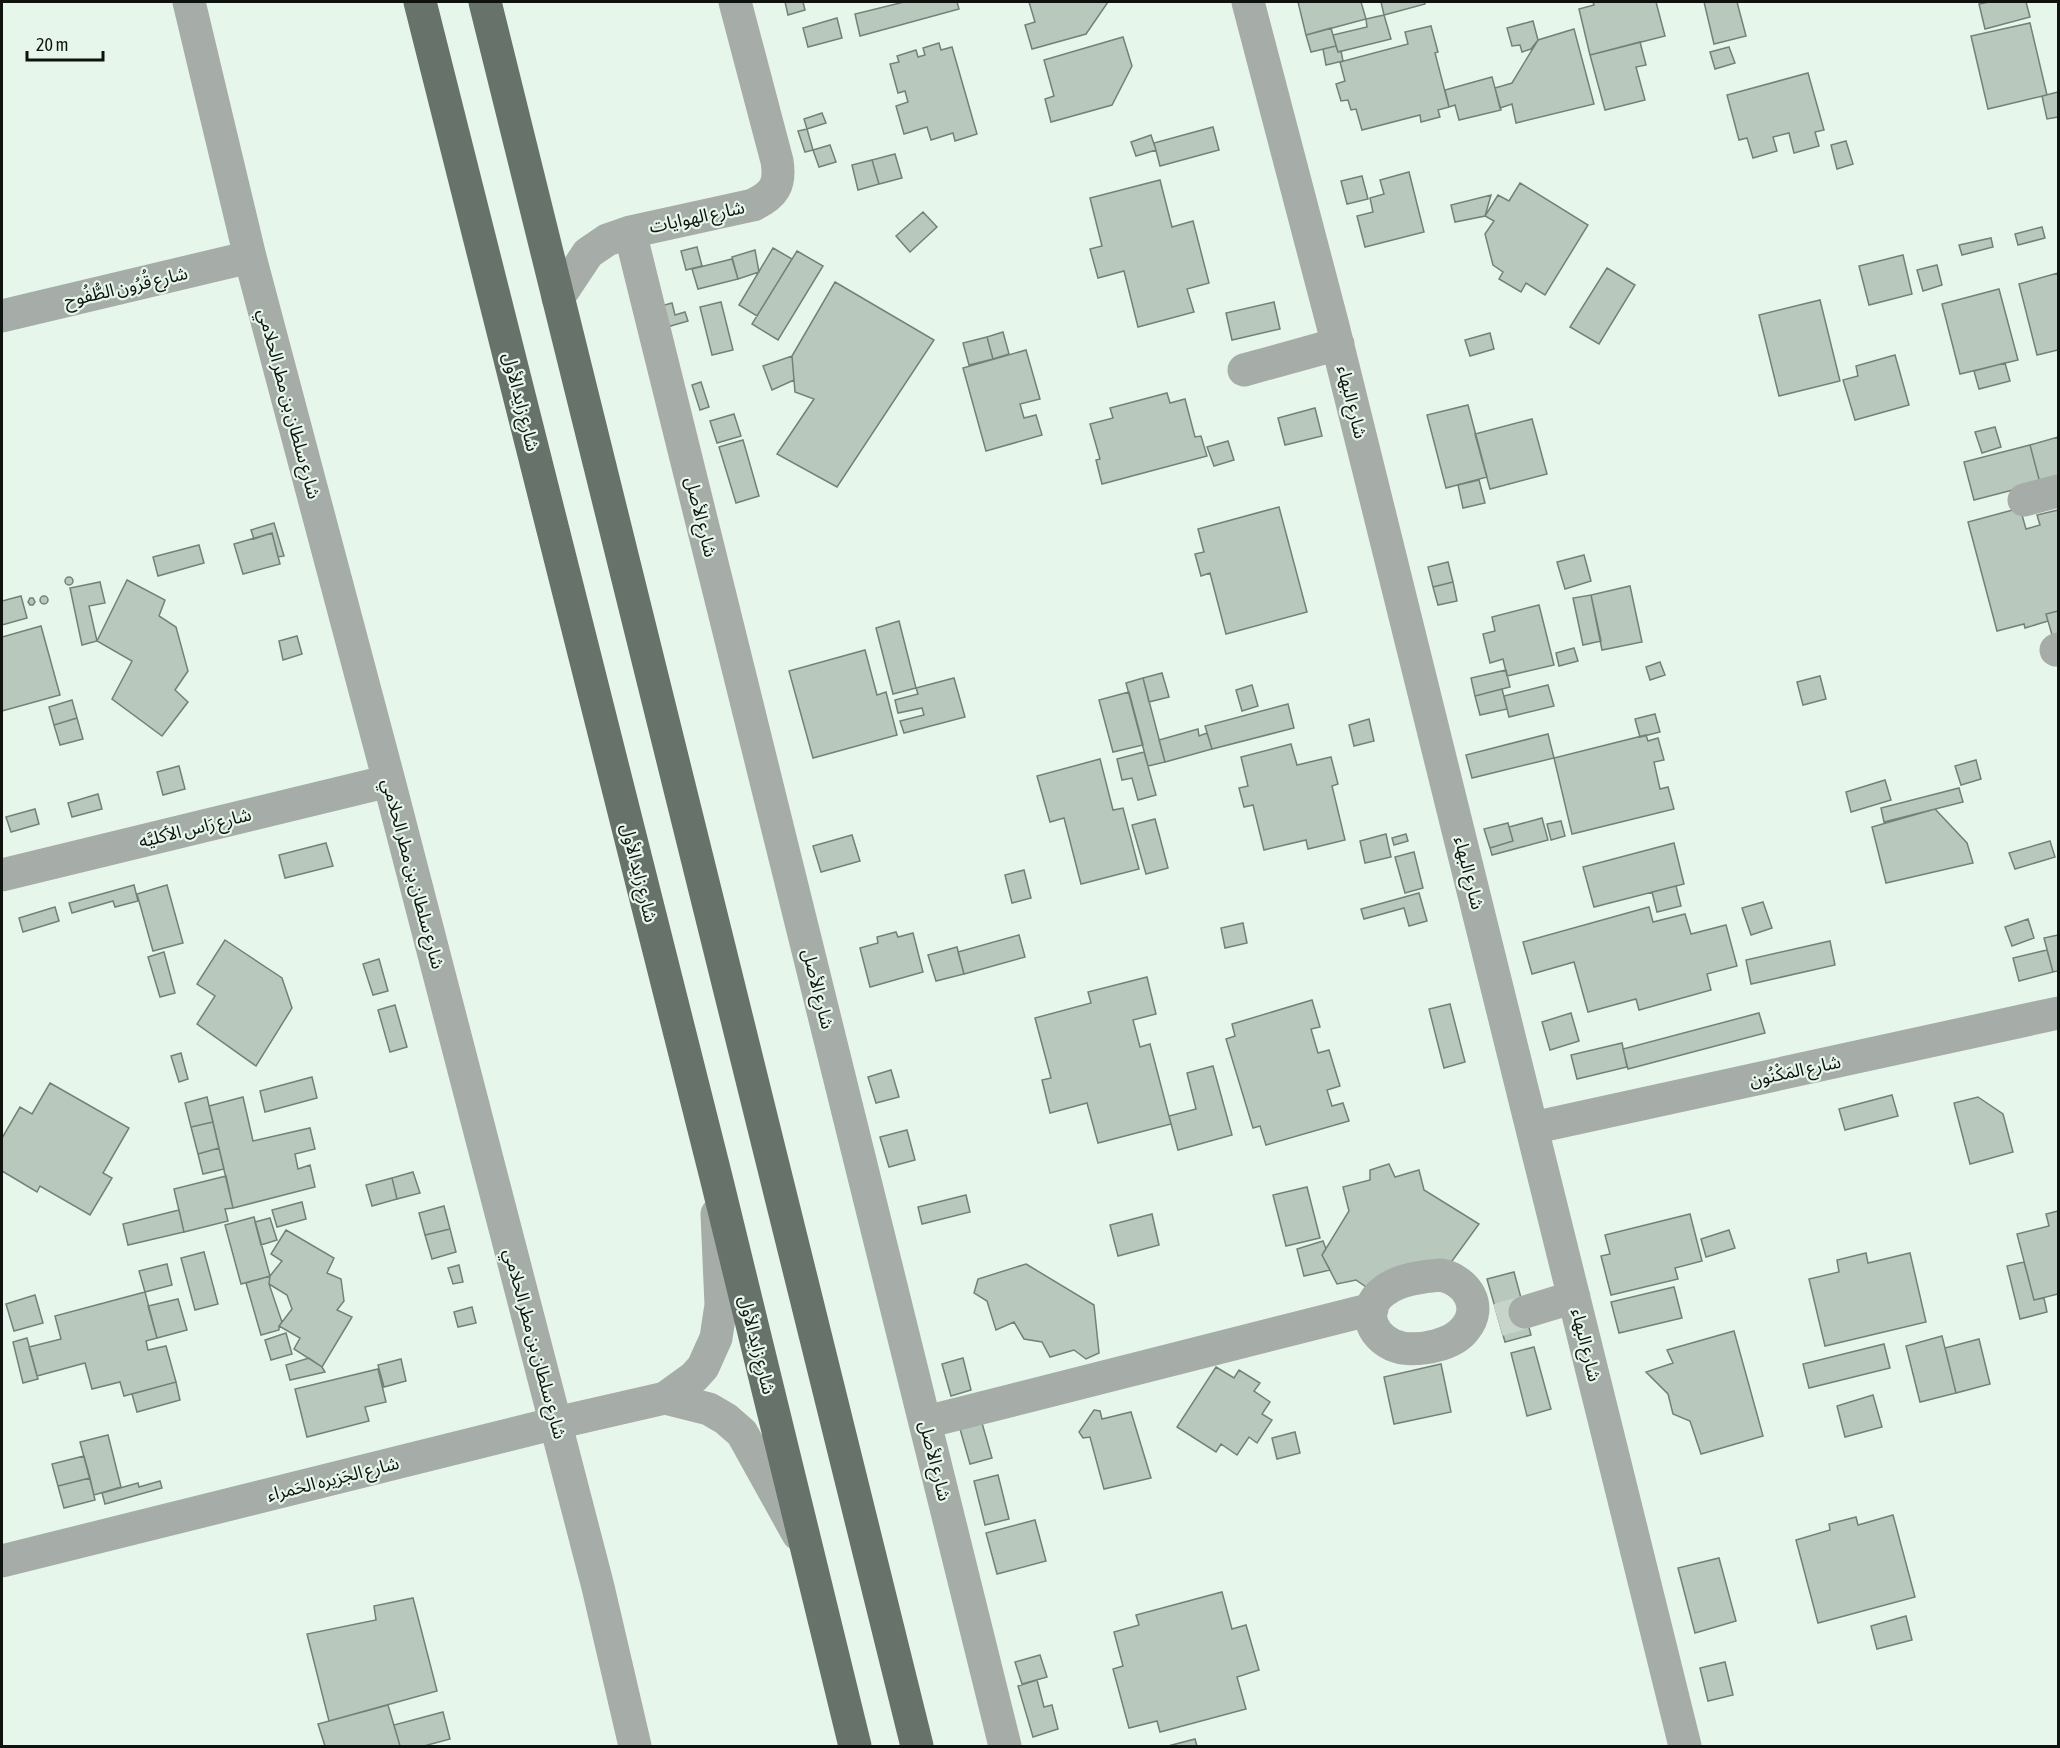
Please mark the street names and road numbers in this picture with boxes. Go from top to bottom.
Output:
street label: شارع الهوايات [647,196,747,241]
street label: شارع قُرُون الطُّفُوح [61,260,191,315]
street label: شارع سلطان بن مطر الحلامي [250,306,325,502]
street label: شارع زايد الأول [495,350,544,454]
street label: شارع البهاء [1329,363,1372,442]
street label: شارع الأصل [678,475,722,560]
street label: شارع سلطان بن مطر الحلامي [374,776,449,972]
street label: شارع رَاس الأكليَّه [136,803,254,856]
street label: شارع زايد الأول [613,821,662,925]
street label: شارع البهاء [1446,834,1489,913]
street label: شارع الأصل [795,947,839,1032]
street label: شارع المَكْنُون [1747,1051,1843,1094]
street label: شارع سلطان بن مطر الحلامي [496,1246,571,1442]
street label: شارع زايد الأول [731,1293,780,1397]
street label: شارع البهاء [1563,1306,1606,1385]
street label: شارع الأصل [912,1419,956,1504]
street label: شارع الجَزيره الحَمراء [265,1452,402,1509]

